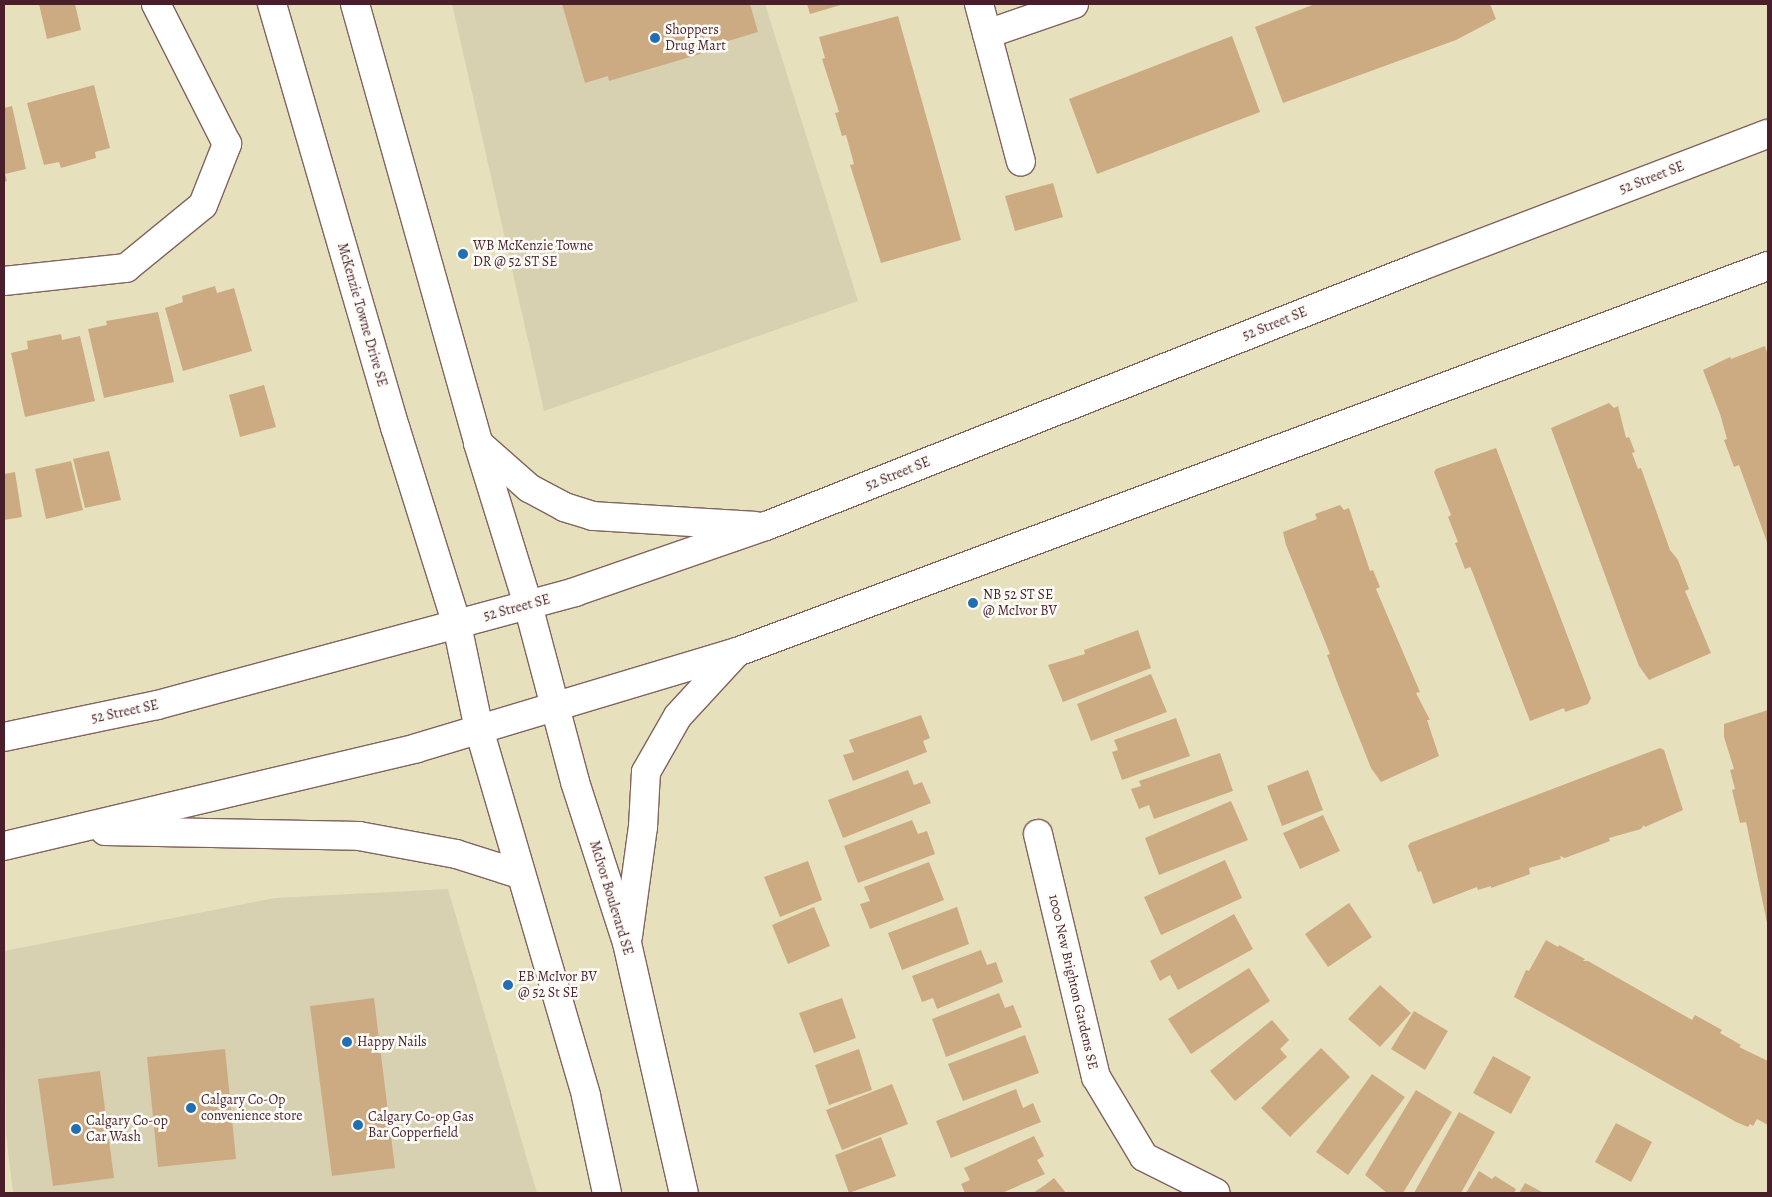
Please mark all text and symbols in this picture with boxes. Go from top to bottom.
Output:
place label: Shoppers Drug Mart [665,22,726,54]
marker: Shoppers Drug Mart [649,32,661,44]
street label: 52 Street SE [1617,158,1687,198]
place label: WB McKenzie Towne DR @ 52 ST SE [473,238,593,270]
street label: McKenzie Towne Drive SE [333,241,391,389]
marker: WB McKenzie Towne DR @ 52 ST SE [457,248,469,260]
street label: 52 Street SE [1240,303,1310,345]
street label: 52 Street SE [863,453,933,495]
place label: NB 52 ST SE @ McIvor BV [983,587,1057,620]
street label: 52 Street SE [482,591,552,625]
marker: NB 52 ST SE @ McIvor BV [967,597,979,609]
street label: 52 Street SE [90,697,160,727]
street label: McIvor Boulevard SE [586,839,636,957]
street label: 1000 New Brighton Gardens SE [1045,893,1101,1071]
place label: EB McIvor BV @ 52 St SE [518,969,597,1002]
marker: EB McIvor BV @ 52 St SE [502,979,514,991]
place label: Happy Nails [357,1034,427,1050]
marker: Happy Nails [341,1036,353,1048]
place label: Calgary Co-Op convenience store [201,1092,302,1124]
marker: Calgary Co-Op convenience store [185,1102,197,1114]
place label: Calgary Co-op Gas Bar Copperfield [368,1109,474,1142]
place label: Calgary Co-op Car Wash [86,1113,168,1146]
marker: Calgary Co-op Gas Bar Copperfield [352,1119,364,1131]
marker: Calgary Co-op Car Wash [70,1123,82,1135]

